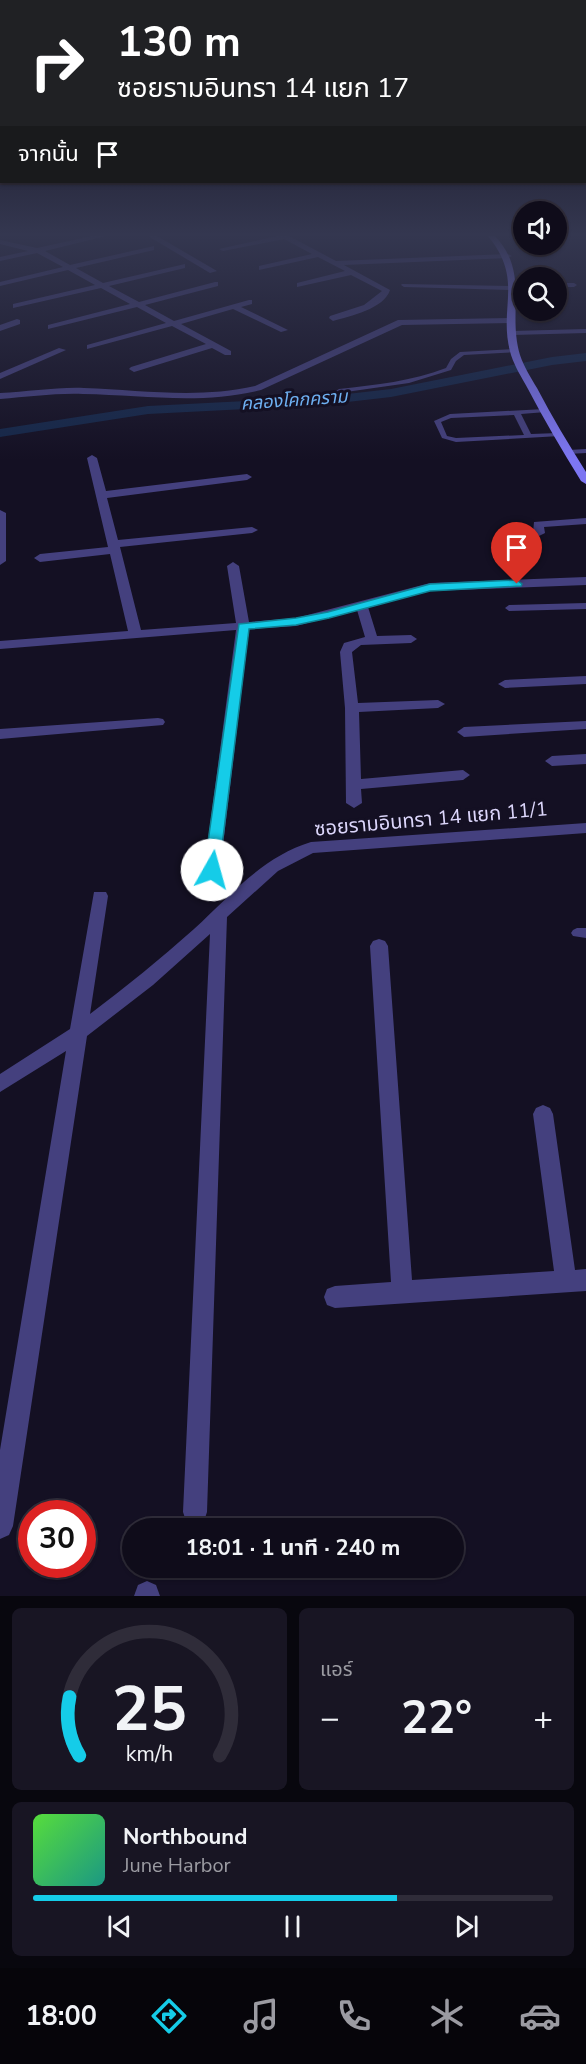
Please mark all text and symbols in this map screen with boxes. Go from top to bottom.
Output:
text: 130 m [117,14,241,71]
icon: right [18,24,96,102]
text: ซอยรามอินทรา 14 แยก 17 [117,70,409,107]
icon: arrive [91,138,124,171]
text: จากนั้น [18,139,79,169]
map controls [513,201,567,321]
button: sound [513,201,567,255]
button: search [513,267,567,321]
water label: คลองโคกคราม [240,384,350,416]
pin [491,522,542,584]
icon: arrive [500,531,533,564]
street label: ซอยรามอินทรา 14 แยก 11/1 [313,795,549,843]
position arrow [180,838,244,902]
speed limit sign: 30 [18,1500,96,1578]
text: 18:01 · 1 นาที · 240 m [186,1533,400,1563]
text: แอร์ [320,1656,352,1683]
text: 25 [112,1667,187,1752]
text: 22° [401,1688,472,1749]
text: − [320,1696,340,1741]
text: + [533,1696,553,1741]
text: km/h [126,1739,173,1769]
text: Northbound [123,1822,247,1852]
text: June Harbor [123,1852,231,1879]
icon: previous [103,1910,136,1943]
icon: pause [276,1910,309,1943]
icon: next [450,1910,483,1943]
icon: directions [148,1995,190,2037]
icon: music [240,1995,282,2037]
icon: phone [333,1995,375,2037]
icon: climate [426,1995,468,2037]
icon: car [519,1995,561,2037]
text: 18:00 [25,1998,97,2035]

